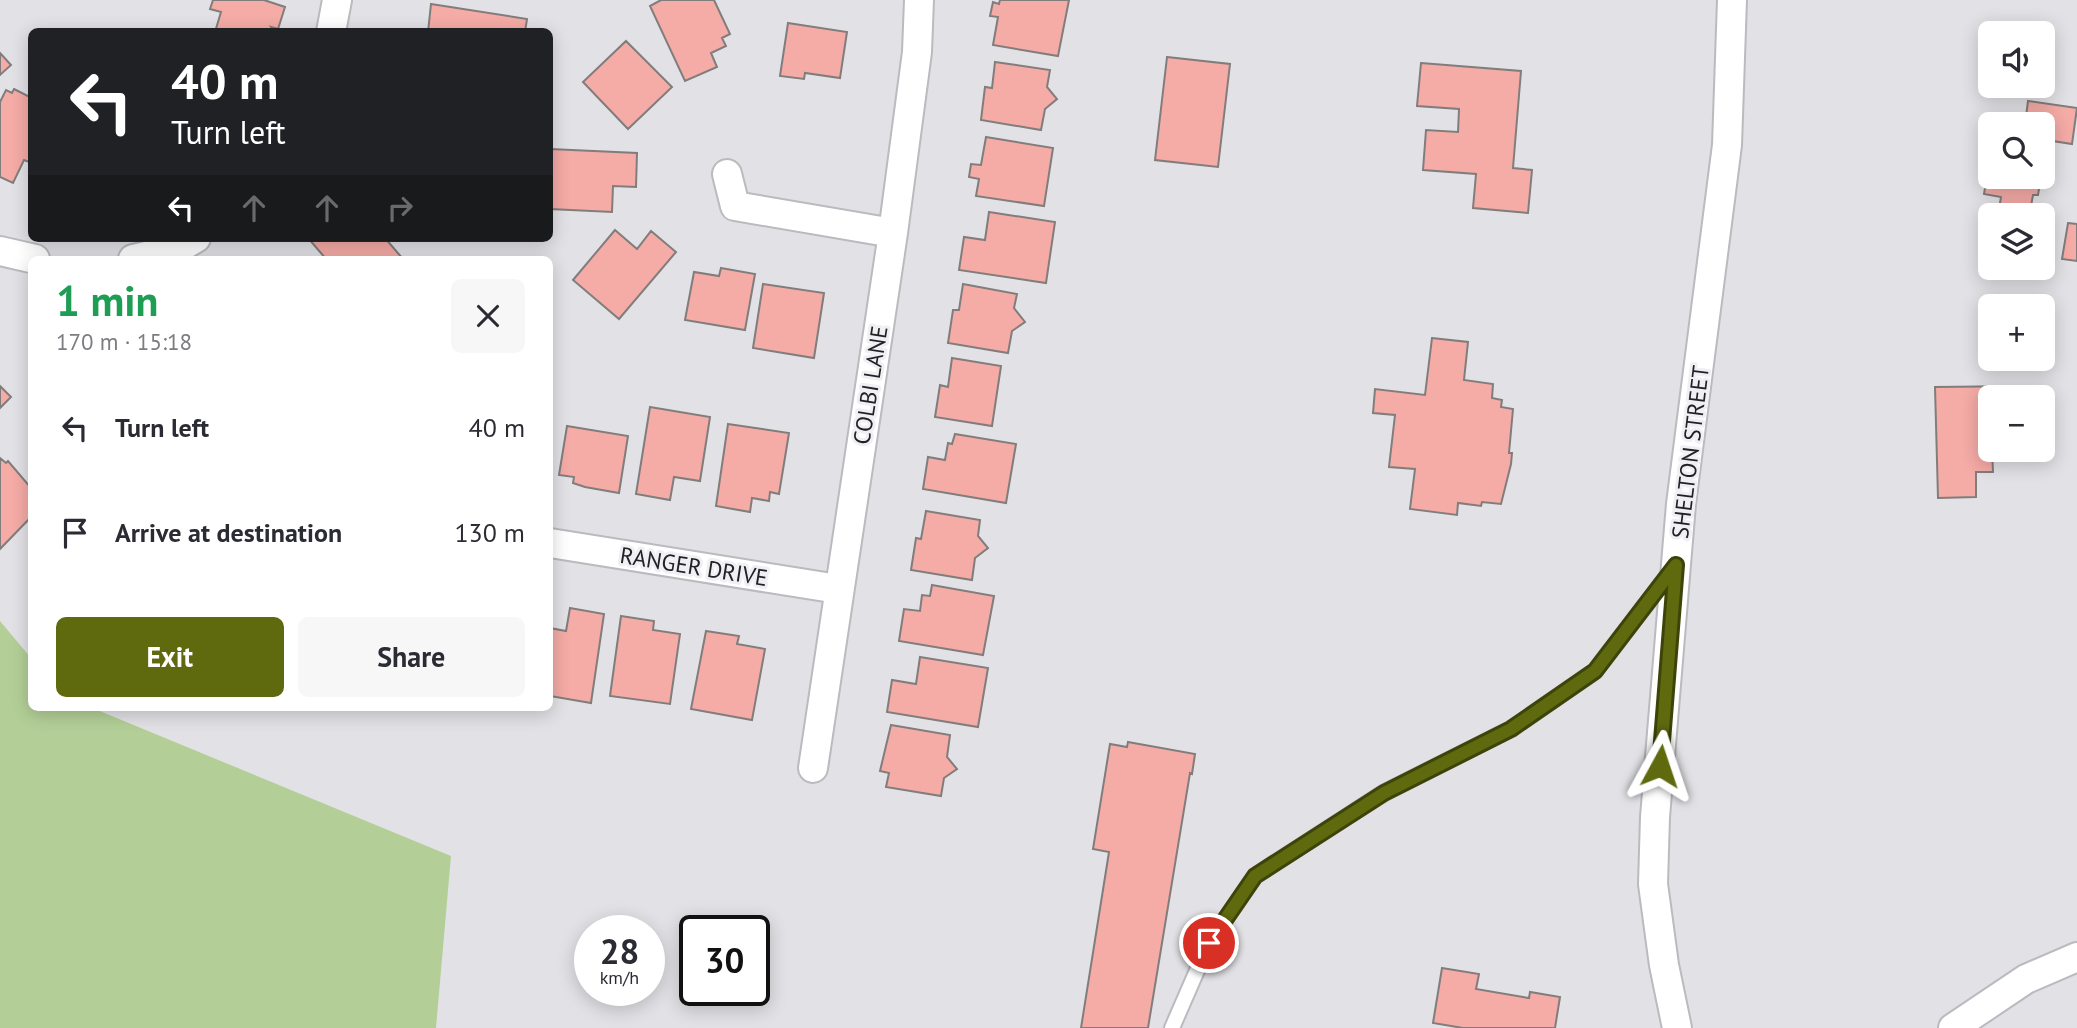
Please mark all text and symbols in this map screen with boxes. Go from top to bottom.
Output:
map controls [1978,21,2055,462]
button: sound [1978,21,2055,98]
text: 40 m [171,49,278,113]
icon: left [56,56,147,147]
text: Turn left [171,111,286,153]
button: search [1978,112,2055,189]
icon: left [162,189,200,227]
icon: ahead [235,189,273,227]
icon: ahead [308,189,346,227]
icon: right [381,189,419,227]
button: layers [1978,203,2055,280]
text: 1 min [56,273,158,328]
button: close [451,279,525,353]
button: + [1978,294,2055,371]
street label: COLBI LANE [846,324,894,446]
text: 170 m · 15:18 [56,327,192,356]
street label: SHELTON STREET [1665,364,1715,540]
button: − [1978,385,2055,462]
icon: left [56,409,94,447]
text: Turn left [115,411,209,444]
text: 40 m [469,411,525,444]
icon: arrive [56,514,94,552]
text: Arrive at destination [115,516,342,549]
text: 130 m [454,516,525,549]
street label: RANGER DRIVE [618,540,770,592]
button: Exit [56,617,284,697]
button: Share [298,617,525,697]
position arrow [1623,729,1697,803]
pin [1179,913,1239,973]
speed limit sign: 30 [679,915,770,1006]
icon: arrive [1190,924,1228,962]
text: 28 [600,928,639,974]
text: km/h [600,966,639,989]

